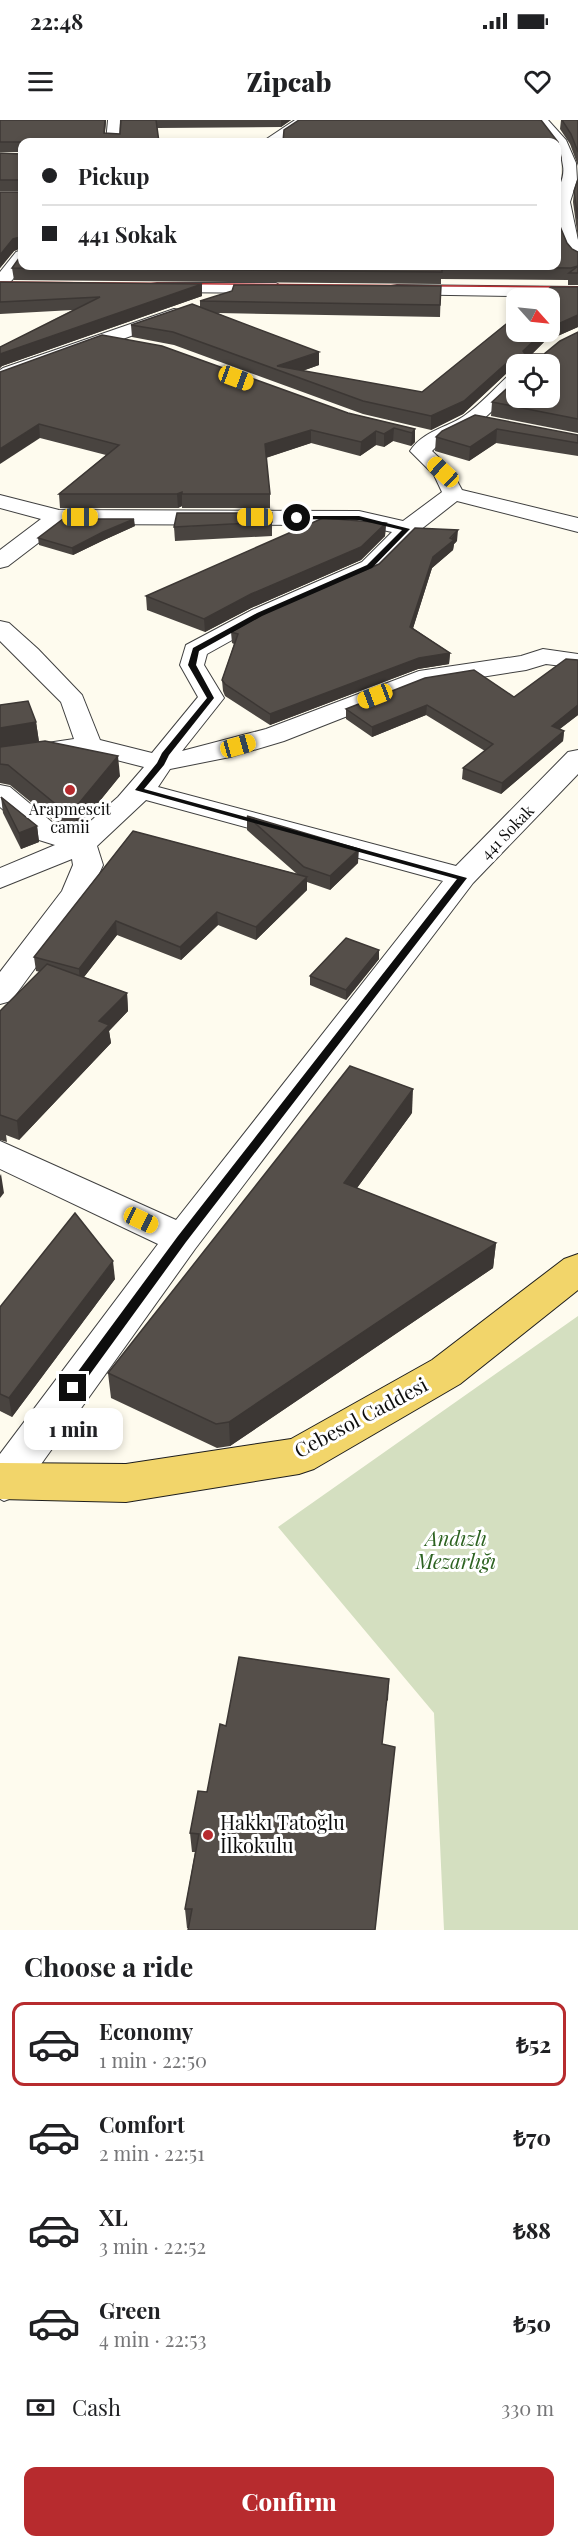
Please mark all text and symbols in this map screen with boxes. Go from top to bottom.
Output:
text: 22:48 [30,6,83,36]
text: Zipcab [246,63,332,99]
icon: menu [24,65,57,98]
icon: heart [521,65,554,98]
text: Pickup [78,161,149,191]
text: 441 Sokak [78,219,177,249]
north arrow [506,288,560,342]
map controls [506,288,560,408]
button: locate [506,354,560,408]
car [216,363,256,393]
car [424,453,462,491]
route start [283,504,310,531]
car [62,508,98,526]
car [237,508,273,526]
car [355,681,395,711]
car [218,732,258,760]
marker: Arapmescit camii [63,783,77,797]
place label: Arapmescit camii [28,798,111,837]
street label: 441 Sokak [475,800,538,864]
car [121,1204,161,1236]
street label: Cebesol Caddesi [289,1370,432,1463]
route end [59,1374,86,1401]
callout: 1 min [23,1409,122,1451]
text: 1 min [49,1415,98,1442]
park label: Andızlı Mezarlığı [415,1524,496,1574]
place label: Hakkı Tatoğlu İlkokulu [220,1808,345,1858]
marker: Hakkı Tatoğlu İlkokulu [201,1828,215,1842]
text: Choose a ride [24,1948,193,1984]
text: Economy [99,2016,193,2046]
icon: car [27,2017,81,2071]
text: ₺52 [516,2029,551,2059]
text: 1 min · 22:50 [99,2046,207,2073]
text: Comfort [99,2109,185,2139]
icon: car [27,2110,81,2164]
text: ₺70 [514,2122,551,2152]
text: 2 min · 22:51 [99,2139,205,2166]
text: XL [99,2202,128,2232]
icon: car [27,2203,81,2257]
text: ₺88 [513,2215,551,2245]
text: 3 min · 22:52 [99,2232,206,2259]
text: Green [99,2295,161,2325]
icon: car [27,2296,81,2350]
text: ₺50 [513,2308,551,2338]
text: 4 min · 22:53 [99,2325,206,2352]
icon: cash [24,2391,57,2424]
text: Cash [72,2392,121,2422]
text: 330 m [501,2394,554,2421]
button: Confirm [24,2467,554,2536]

